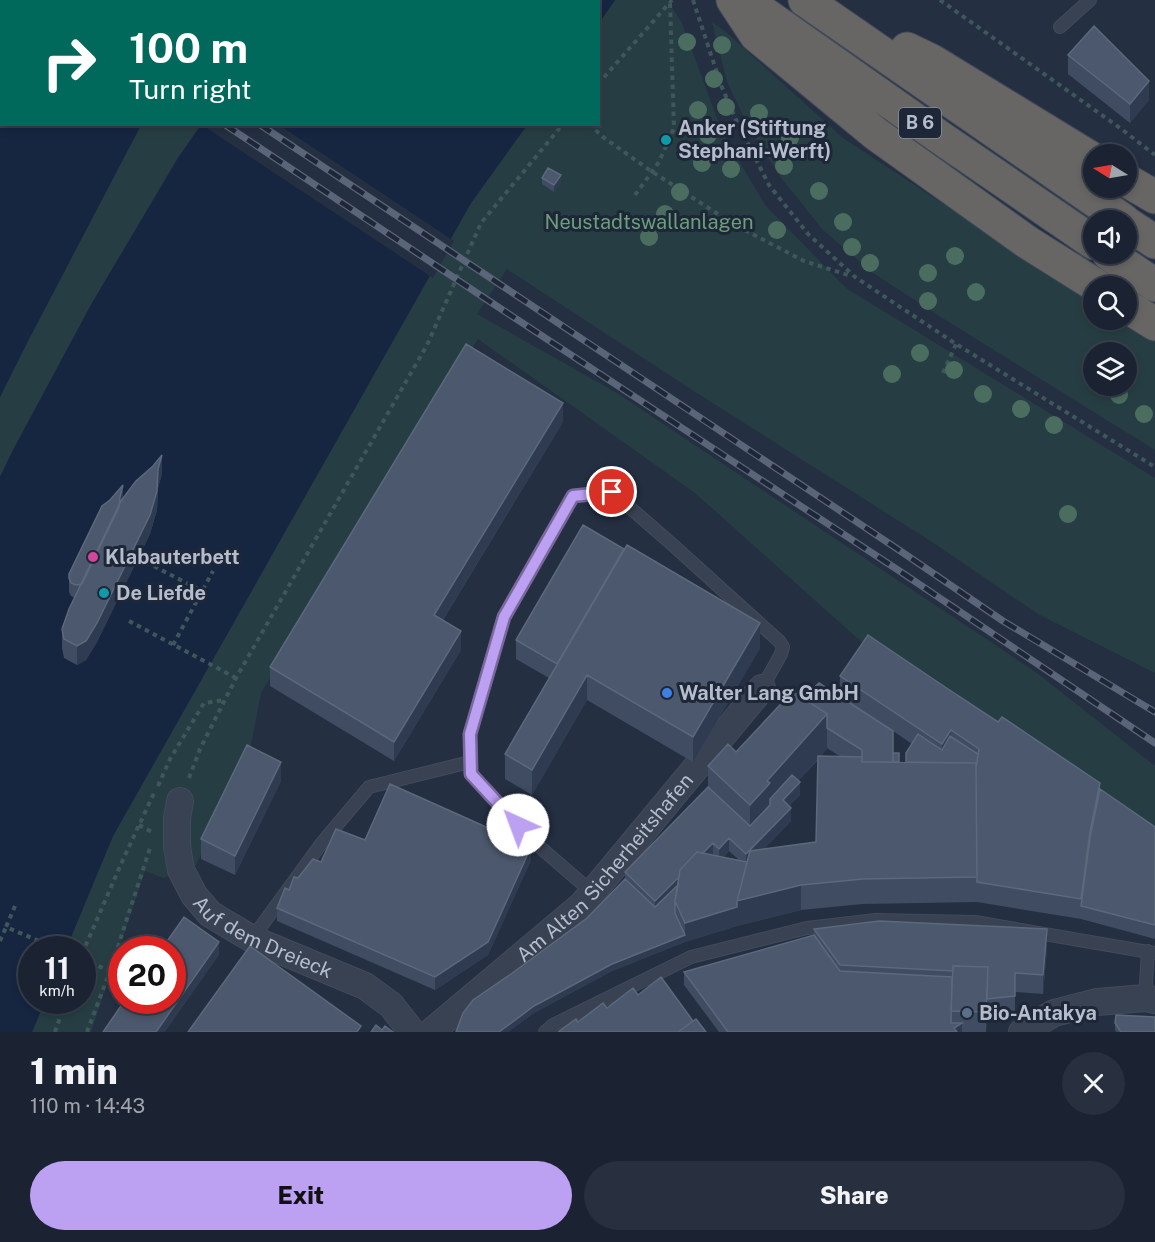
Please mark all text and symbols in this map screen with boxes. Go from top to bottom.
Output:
text: 100 m [129,23,248,72]
icon: right [30,24,108,102]
text: Turn right [129,73,252,105]
road number: B 6 [899,108,941,138]
place label: Anker (Stiftung Stephani-Werft) [678,116,831,163]
marker: Anker (Stiftung Stephani-Werft) [659,133,673,147]
north arrow [1083,144,1137,198]
map controls [1083,144,1137,396]
park label: Neustadtswallanlagen [544,210,754,234]
button: sound [1083,210,1137,264]
button: search [1083,276,1137,330]
button: layers [1083,342,1137,396]
pin [586,466,637,517]
icon: arrive [595,475,628,508]
place label: Klabauterbett [105,545,240,569]
marker: Klabauterbett [86,550,100,564]
place label: De Liefde [116,581,206,605]
marker: De Liefde [97,586,111,600]
place label: Walter Lang GmbH [679,681,859,705]
marker: Walter Lang GmbH [660,686,674,700]
street label: Am Alten Sicherheitshafen [511,768,698,967]
position arrow [486,793,550,857]
street label: Auf dem Dreieck [188,891,336,983]
speed limit sign: 20 [108,936,186,1014]
text: 11 [44,950,70,986]
text: km/h [39,982,75,999]
place label: Bio-Antakya [979,1001,1097,1025]
marker: Bio-Antakya [960,1006,974,1020]
text: 1 min [30,1050,118,1092]
button: close [1062,1052,1125,1115]
text: 110 m · 14:43 [30,1094,145,1118]
button: Exit [30,1161,572,1230]
button: Share [584,1161,1125,1230]

